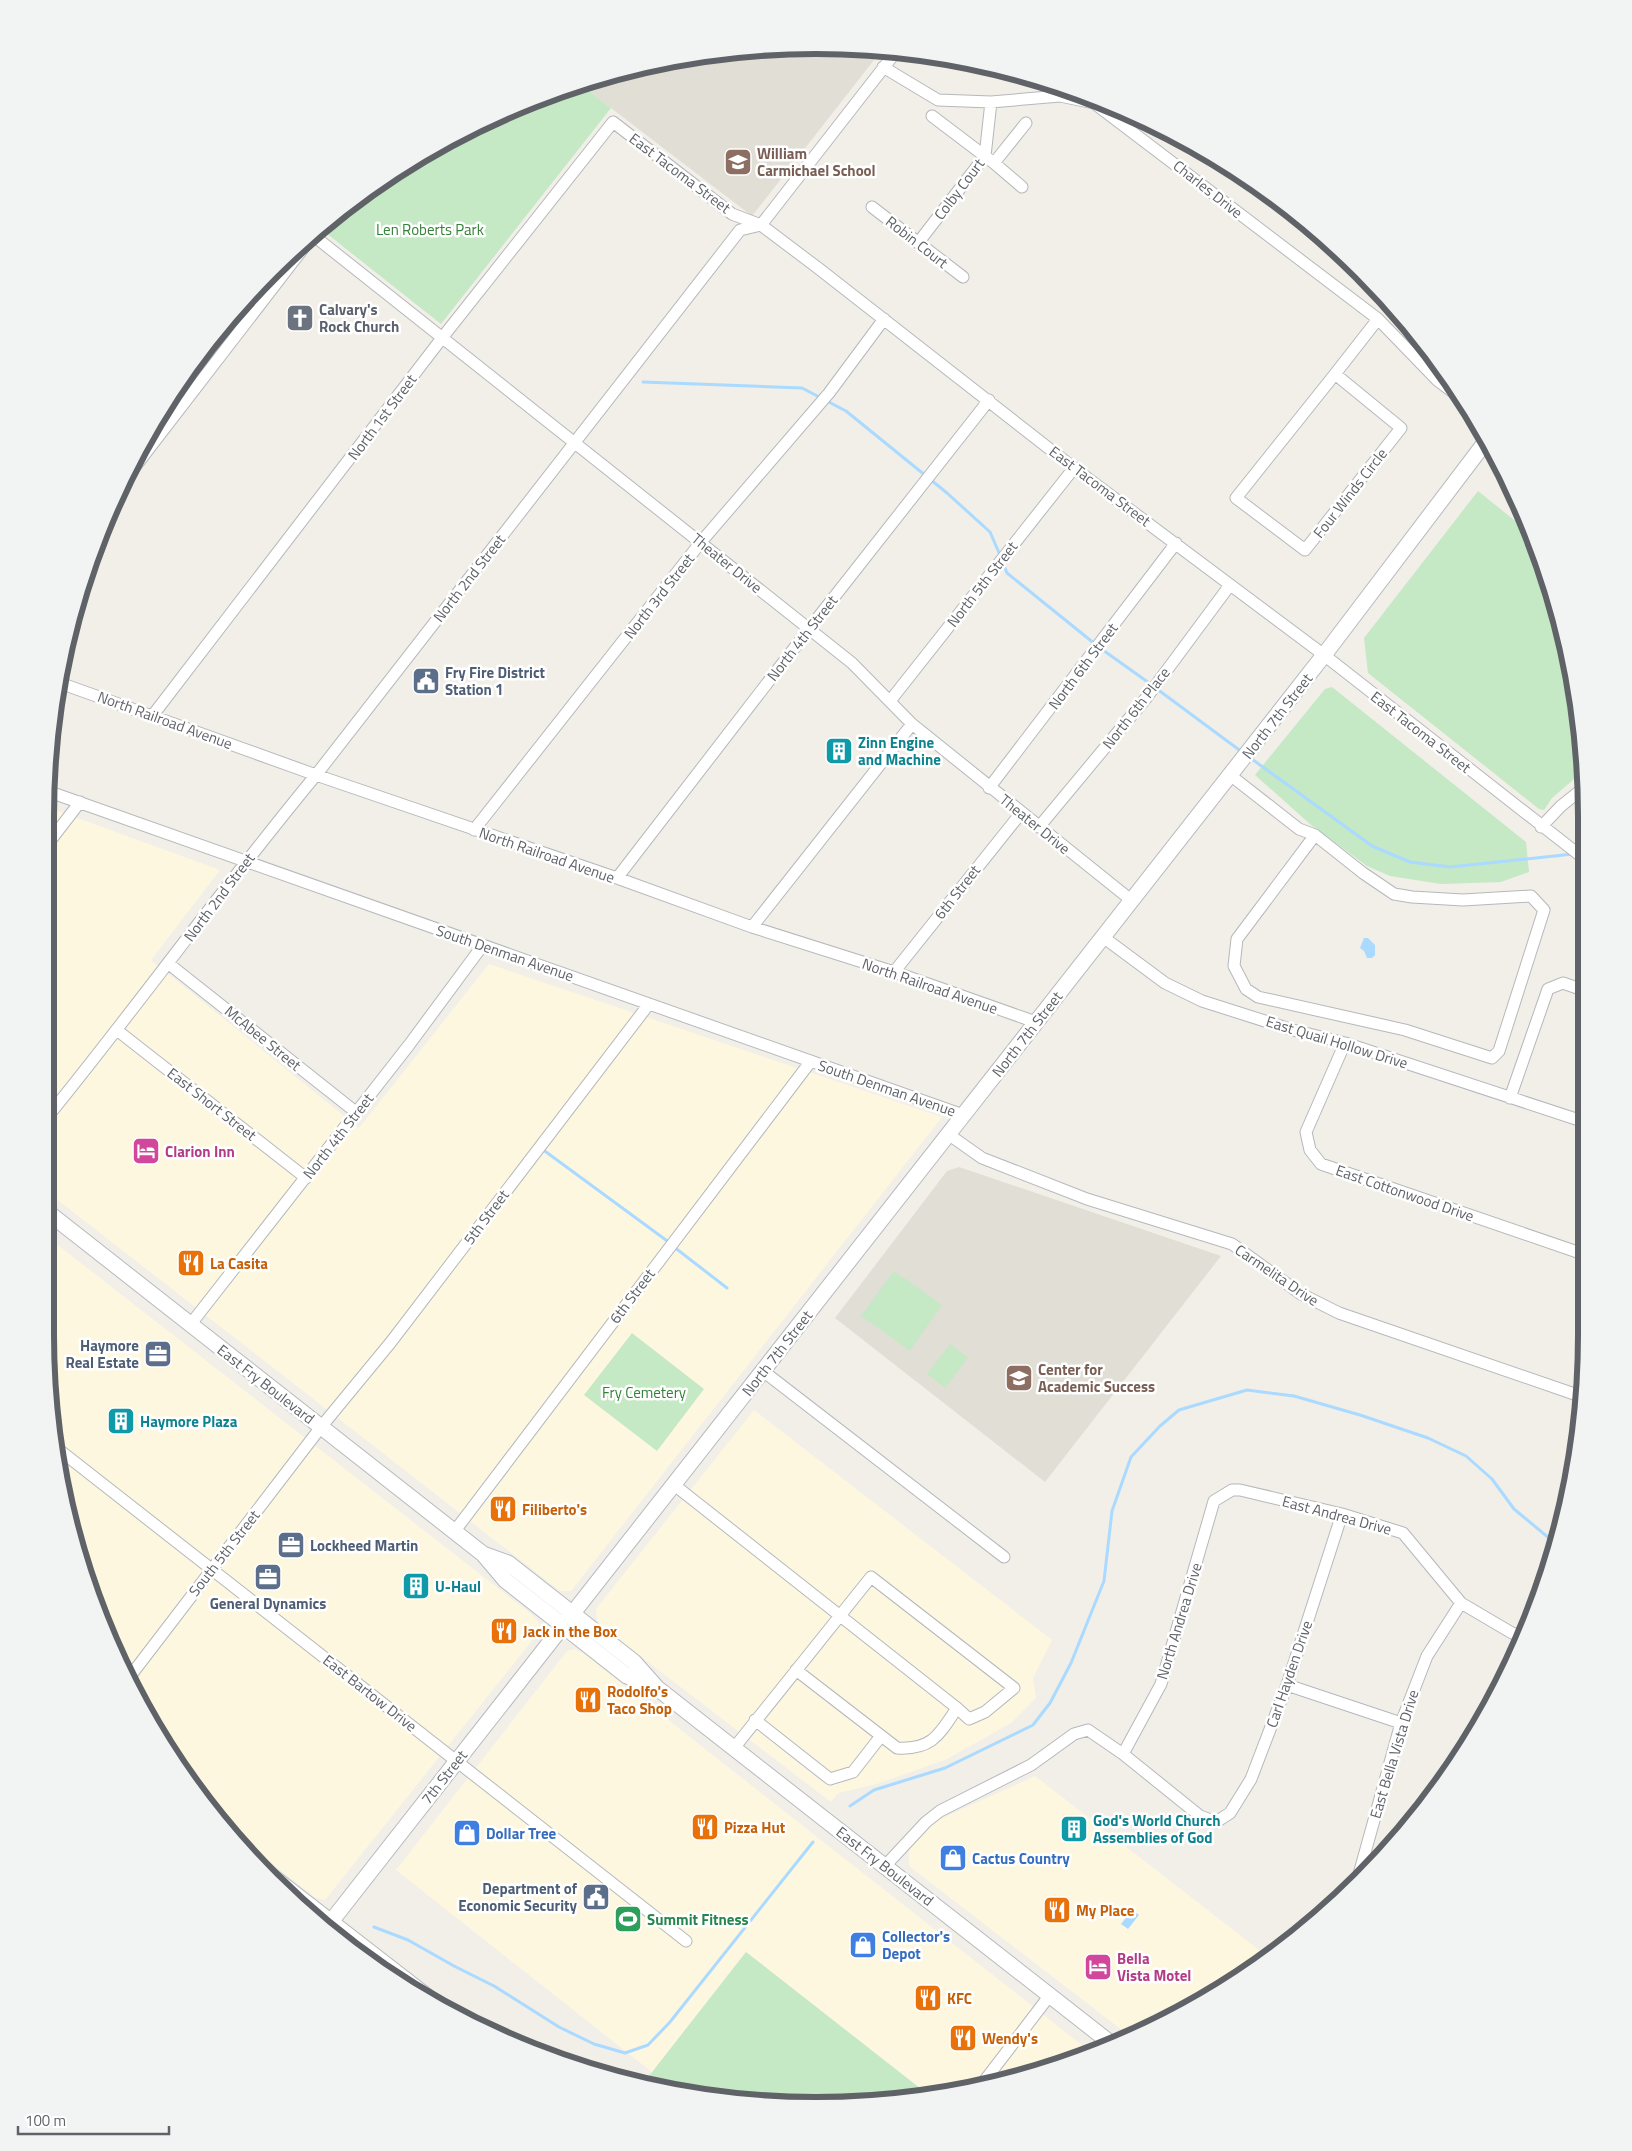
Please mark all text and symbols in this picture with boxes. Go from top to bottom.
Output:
street label: East Tacoma Street [624,127,736,219]
place label: William Carmichael School [757,142,876,182]
school or university icon: William Carmichael School [723,147,753,177]
street label: Colby Court [928,153,990,225]
street label: Charles Drive [1168,154,1248,224]
street label: Robin Court [881,210,954,274]
park label: Len Roberts Park [376,218,484,241]
place label: Calvary's Rock Church [319,298,399,338]
church icon: Calvary's Rock Church [285,303,315,333]
street label: North 1st Street [342,369,422,465]
street label: East Tacoma Street [1044,440,1156,532]
street label: Four Winds Circle [1307,443,1393,543]
street label: Theater Drive [687,527,767,599]
street label: North 2nd Street [427,529,511,627]
street label: North 5th Street [941,536,1023,632]
street label: North 3rd Street [618,548,700,644]
street label: North 4th Street [761,590,843,686]
street label: North 6th Street [1043,617,1124,714]
place label: Fry Fire District Station 1 [445,661,546,701]
street label: North 6th Place [1097,662,1175,754]
public building icon: Fry Fire District Station 1 [411,666,441,696]
street label: North 7th Street [1236,668,1318,764]
street label: North Railroad Avenue [94,685,236,755]
street label: East Tacoma Street [1366,685,1477,779]
place label: Zinn Engine and Machine [858,731,941,771]
building icon: Zinn Engine and Machine [824,736,854,766]
street label: Theater Drive [995,788,1075,860]
street label: North Railroad Avenue [476,821,618,889]
street label: North 2nd Street [178,847,261,946]
street label: 6th Street [928,859,986,924]
street label: South Denman Avenue [433,919,577,987]
street label: North Railroad Avenue [859,952,1001,1020]
street label: North 7th Street [986,986,1068,1082]
street label: McAbee Street [220,1000,307,1077]
street label: East Quail Hollow Drive [1263,1010,1411,1074]
street label: South Denman Avenue [815,1054,959,1122]
street label: East Short Street [162,1062,262,1147]
street label: North 4th Street [297,1088,379,1184]
hotel icon: Clarion Inn [131,1136,161,1166]
place label: Clarion Inn [165,1140,235,1163]
street label: East Cottonwood Drive [1333,1159,1477,1227]
street label: 5th Street [458,1184,515,1249]
street label: Carmelita Drive [1231,1238,1323,1312]
restaurant icon: La Casita [176,1248,206,1278]
place label: La Casita [210,1252,268,1275]
street label: 6th Street [604,1263,661,1328]
street label: North 7th Street [736,1305,818,1401]
place label: Haymore Real Estate [66,1334,139,1374]
office icon: Haymore Real Estate [143,1339,173,1369]
street label: East Fry Boulevard [212,1339,320,1429]
place label: Center for Academic Success [1038,1358,1155,1398]
school or university icon: Center for Academic Success [1004,1363,1034,1393]
park label: Fry Cemetery [602,1381,686,1404]
building icon: Haymore Plaza [106,1406,136,1436]
place label: Haymore Plaza [140,1410,238,1433]
street label: East Andrea Drive [1280,1489,1394,1541]
restaurant icon: Filiberto's [488,1494,518,1524]
place label: Filiberto's [522,1498,587,1521]
street label: South 5th Street [183,1504,266,1601]
office icon: Lockheed Martin [276,1530,306,1560]
place label: Lockheed Martin [310,1534,418,1557]
street label: North Andrea Drive [1150,1560,1208,1682]
office icon: General Dynamics [253,1562,283,1592]
building icon: U-Haul [401,1571,431,1601]
place label: U-Haul [435,1575,481,1598]
place label: General Dynamics [210,1592,326,1615]
restaurant icon: Jack in the Box [489,1616,519,1646]
street label: Carl Hayden Drive [1260,1617,1318,1731]
place label: Jack in the Box [523,1620,617,1643]
street label: East Bartow Drive [318,1649,422,1737]
place label: Rodolfo's Taco Shop [607,1680,672,1720]
restaurant icon: Rodolfo's Taco Shop [573,1685,603,1715]
street label: East Bella Vista Drive [1363,1687,1425,1821]
street label: 7th Street [415,1744,473,1809]
place label: God's World Church Assemblies of God [1093,1809,1220,1849]
restaurant icon: Pizza Hut [690,1812,720,1842]
building icon: God's World Church Assemblies of God [1059,1814,1089,1844]
place label: Pizza Hut [724,1816,786,1839]
shop icon: Dollar Tree [452,1818,482,1848]
street label: East Fry Boulevard [831,1821,939,1911]
place label: Dollar Tree [486,1822,557,1845]
shop icon: Cactus Country [938,1843,968,1873]
place label: Cactus Country [972,1847,1070,1870]
place label: Department of Economic Security [458,1877,578,1917]
public building icon: Department of Economic Security [581,1882,611,1912]
restaurant icon: My Place [1042,1895,1072,1925]
place label: My Place [1076,1899,1135,1922]
sports icon: Summit Fitness [613,1904,643,1934]
place label: Summit Fitness [647,1908,749,1931]
place label: Collector's Depot [882,1925,950,1965]
shop icon: Collector's Depot [848,1930,878,1960]
place label: Bella Vista Motel [1117,1947,1191,1987]
hotel icon: Bella Vista Motel [1083,1952,1113,1982]
restaurant icon: KFC [913,1983,943,2013]
place label: KFC [947,1987,972,2010]
restaurant icon: Wendy's [948,2023,978,2053]
place label: Wendy's [982,2027,1038,2050]
scale bar [18,2104,169,2136]
text: 100 m [25,2109,66,2132]

